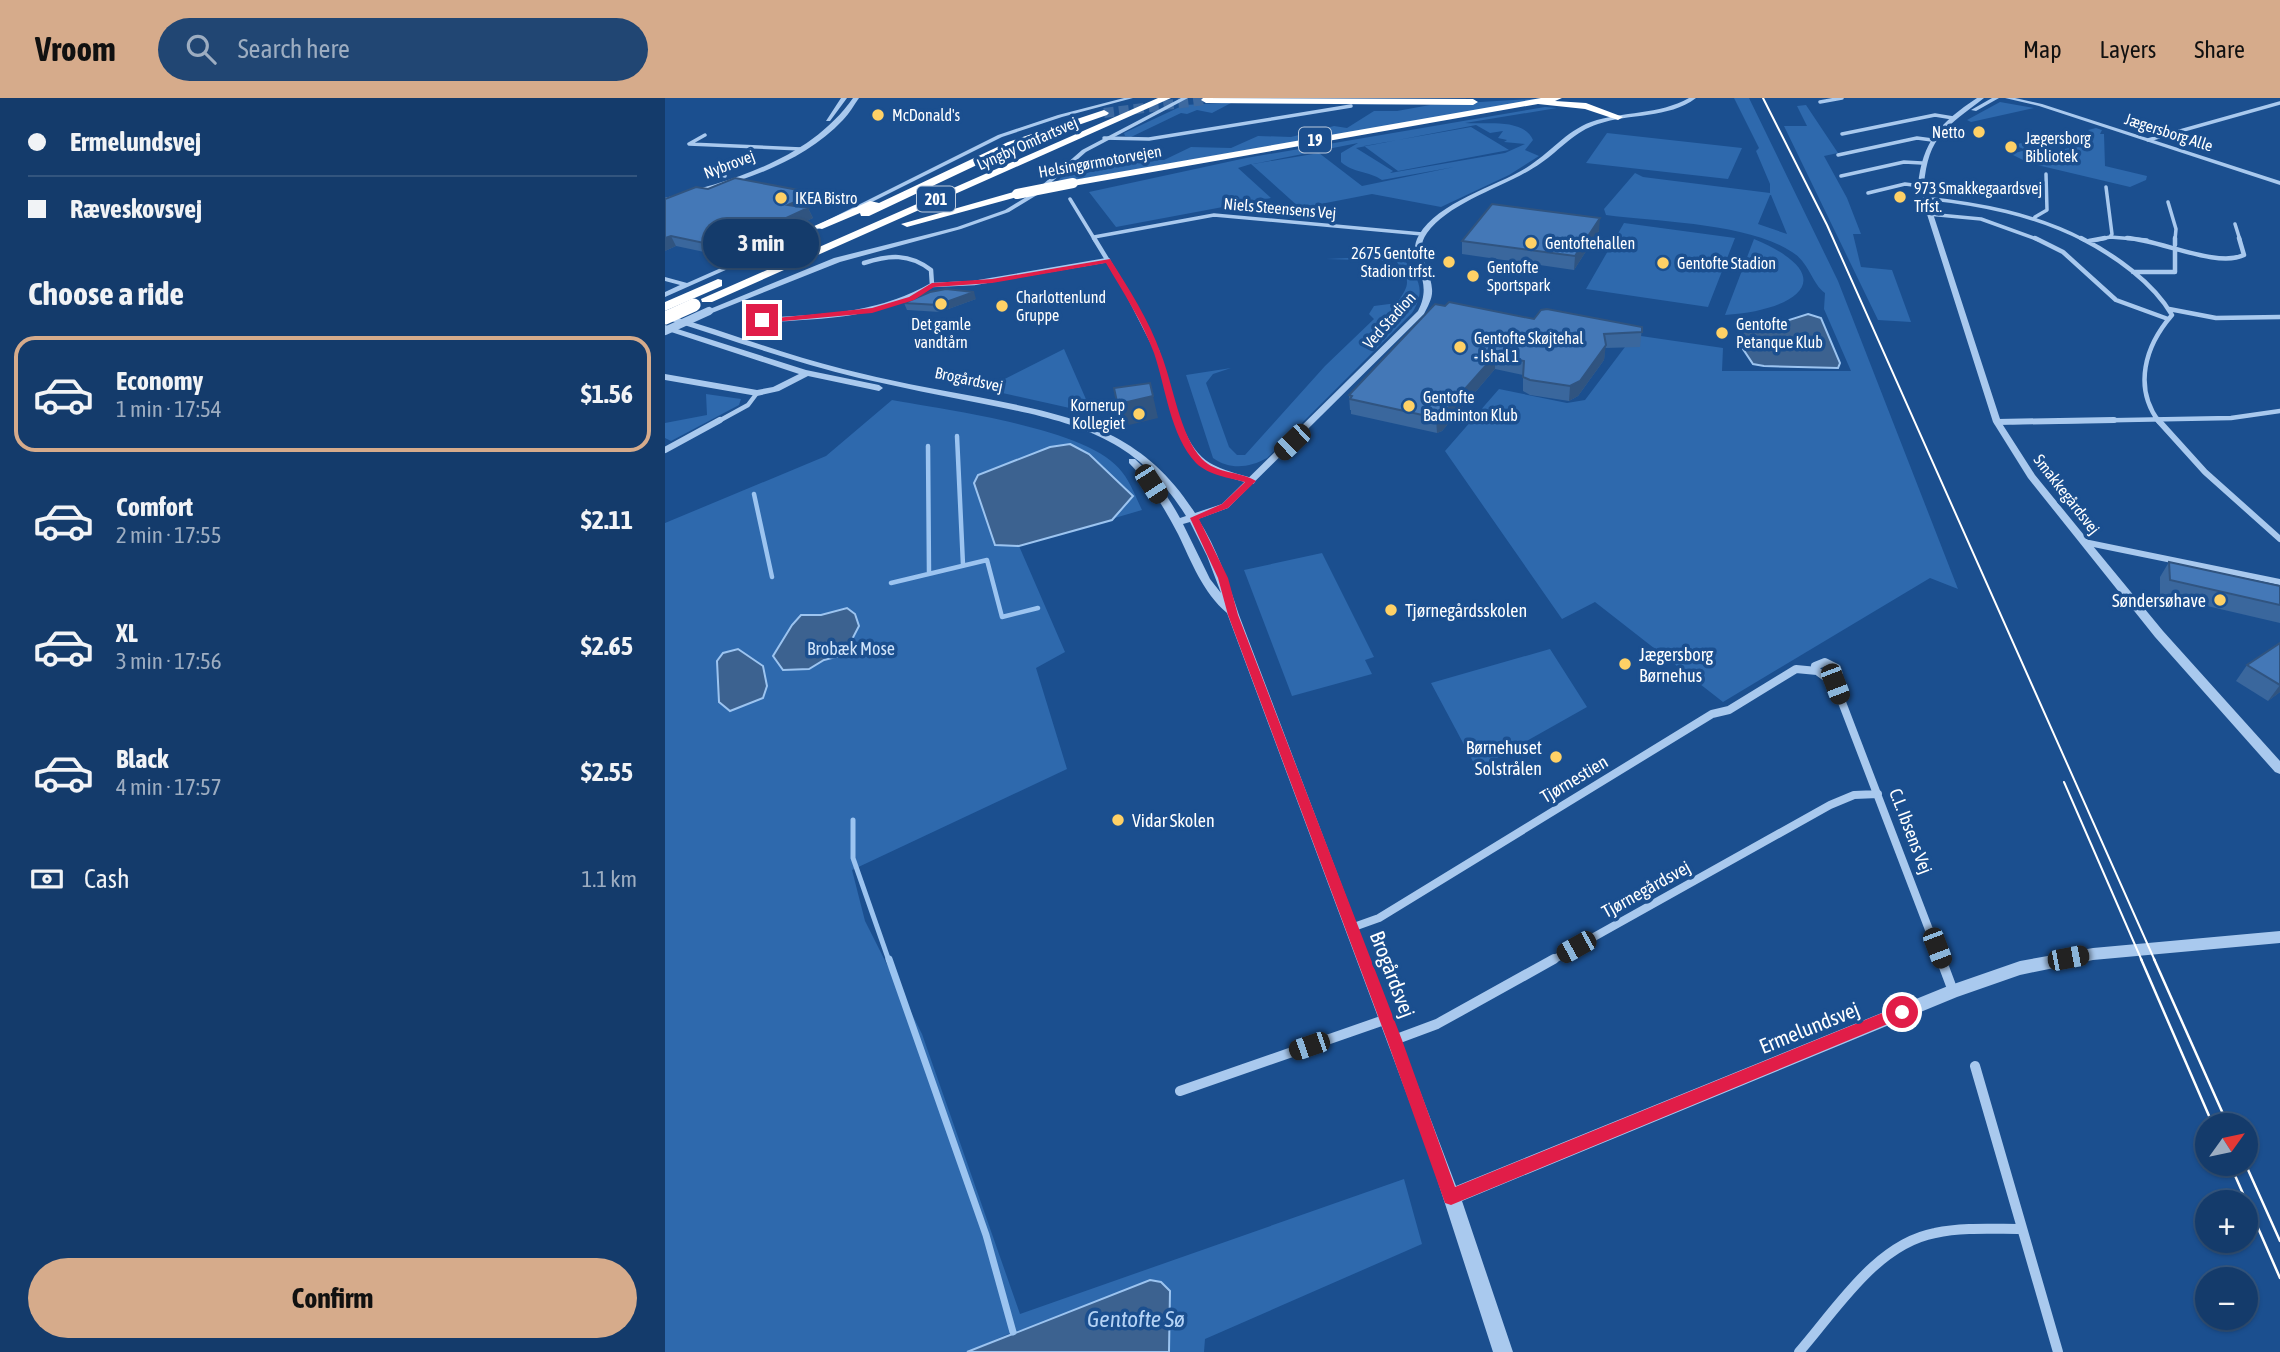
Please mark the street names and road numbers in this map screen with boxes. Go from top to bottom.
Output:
street label: Jægersborg Alle [2122,109,2215,156]
street label: Lyngby Omfartsvej [974,113,1080,174]
road number: 19 [1299,128,1331,152]
street label: Helsingørmotorvejen [1037,141,1163,182]
street label: Nybrovej [701,146,757,183]
road number: 201 [917,186,955,212]
street label: Niels Steensens Vej [1223,194,1337,223]
street label: Ved Stadion [1359,288,1419,352]
street label: Brogårdsvej [933,363,1005,396]
street label: Smakkegårdsvej [2030,451,2104,538]
street label: Tjørnestien [1536,751,1612,807]
street label: C.L. Ibsens Vej [1885,785,1937,877]
street label: Tjørnegårdsvej [1598,856,1694,922]
street label: Brogårdsvej [1366,927,1420,1021]
street label: Ermelundsvej [1755,996,1863,1058]

